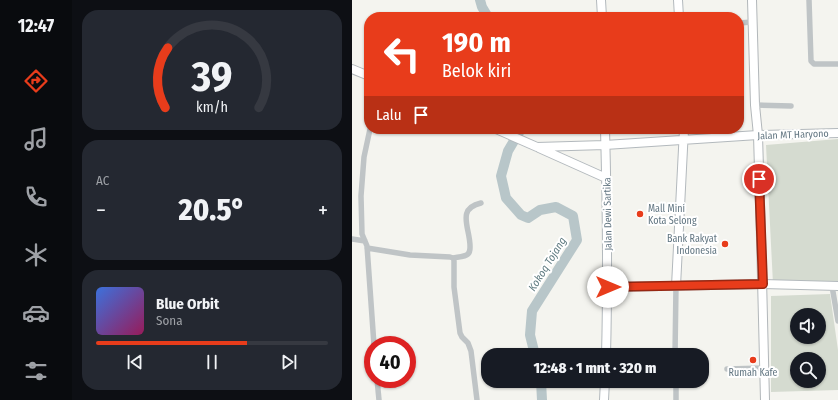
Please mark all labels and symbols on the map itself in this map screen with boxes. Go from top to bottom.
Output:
street label: Jalan MT Haryono [757,128,829,142]
pin [742,162,776,196]
street label: Jalan Dewi Sartika [601,177,615,251]
place label: Mall Mini Kota Selong [648,203,697,227]
marker: Mall Mini Kota Selong [635,209,645,219]
place label: Bank Rakyat Indonesia [667,233,718,257]
water label: Kokoq Tojang [526,235,569,294]
marker: Bank Rakyat Indonesia [720,239,730,249]
position arrow [587,266,629,308]
speed limit sign: 40 [364,336,416,388]
marker: Rumah Kafe [748,355,758,365]
place label: Rumah Kafe [729,367,778,379]

